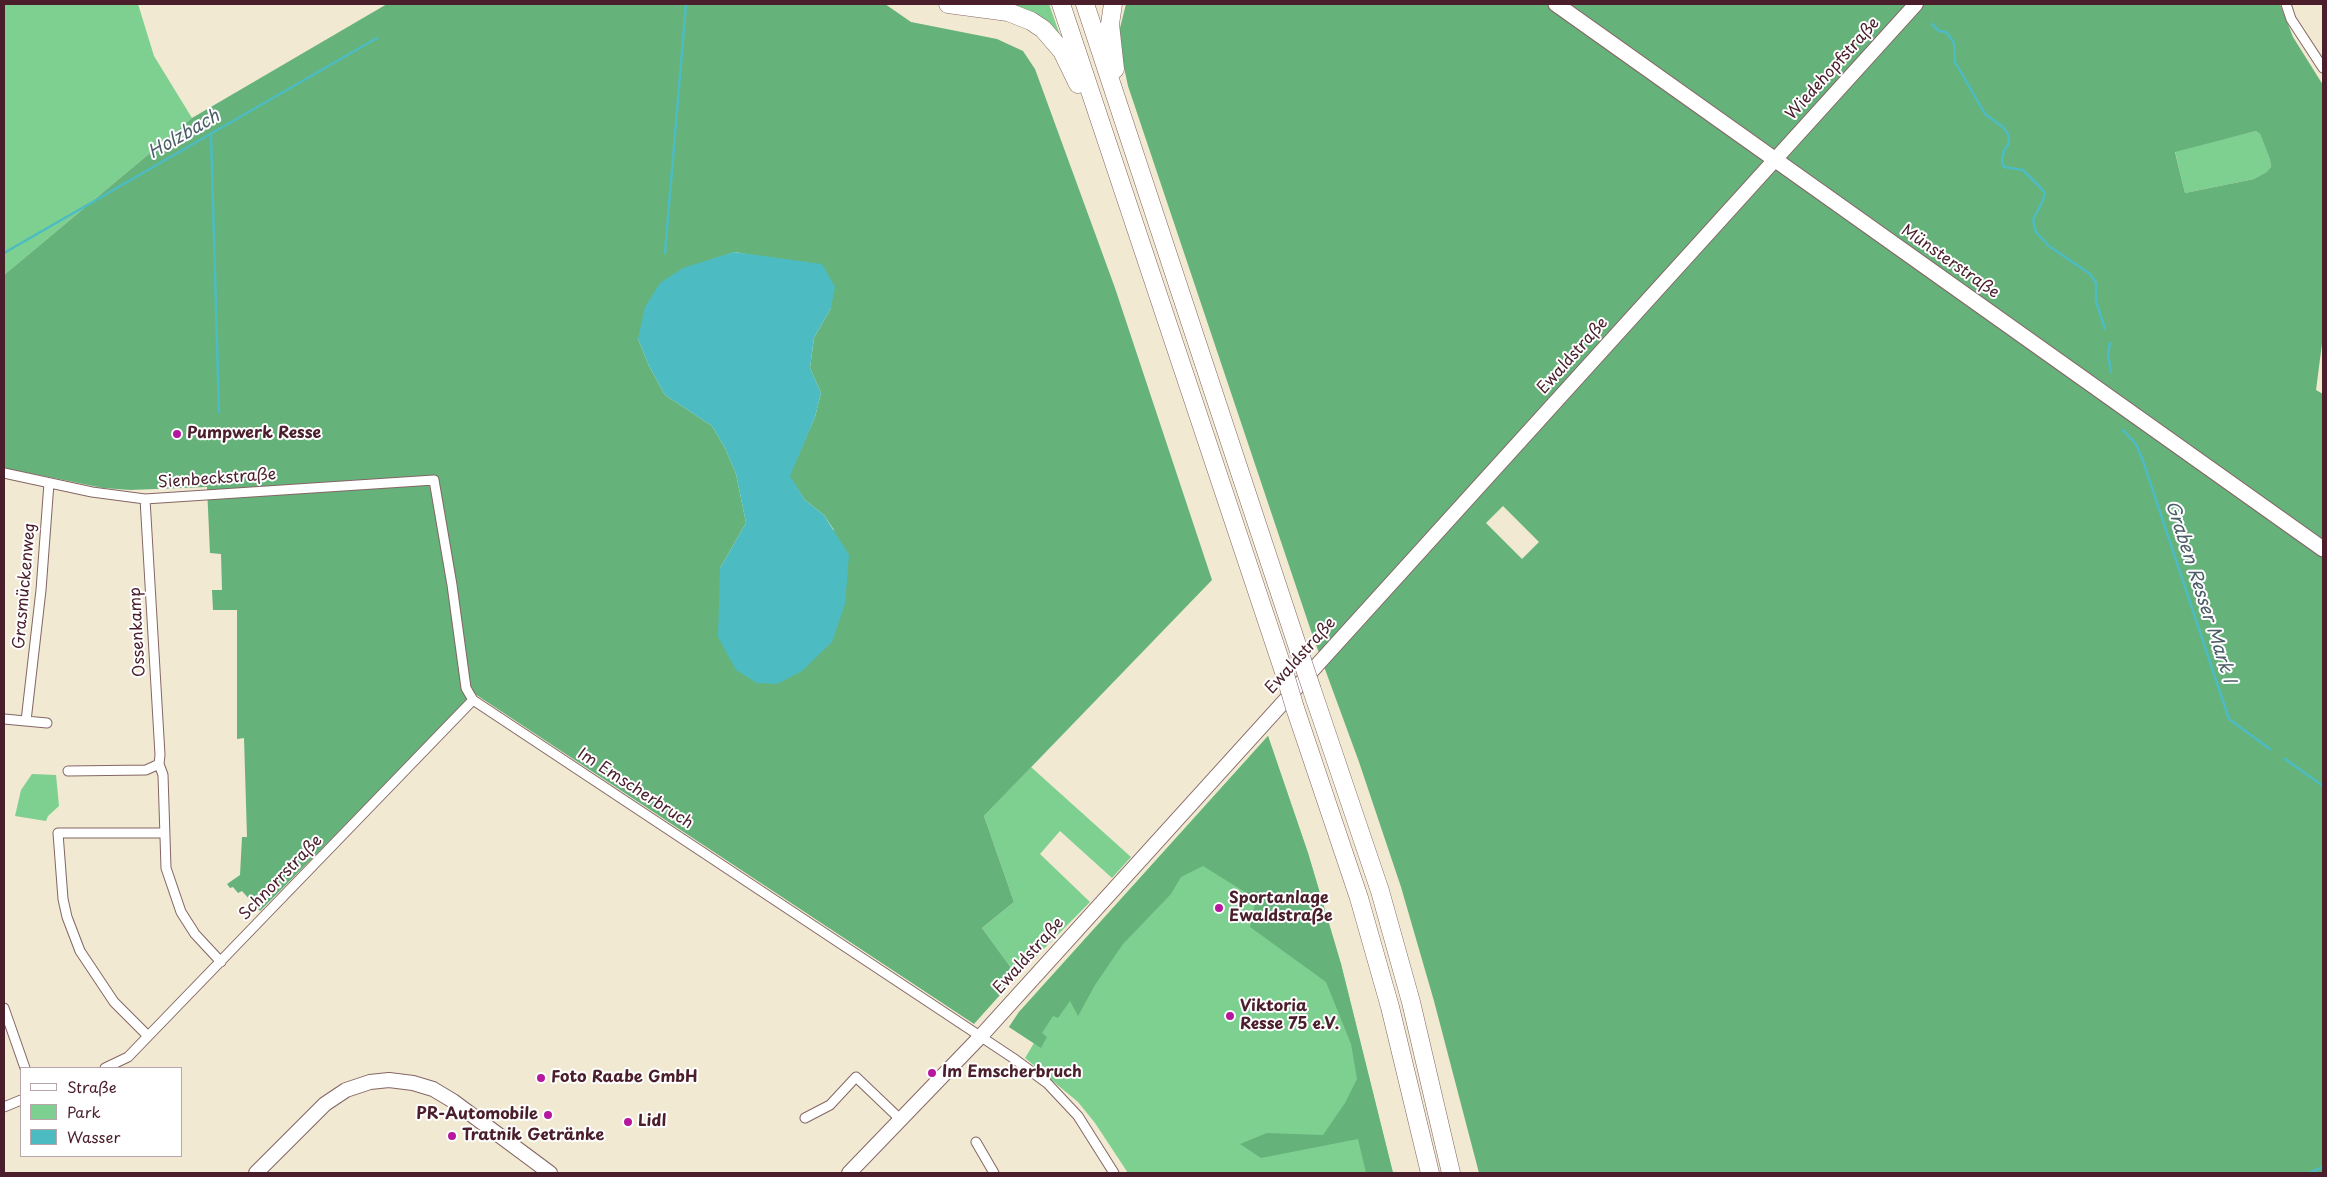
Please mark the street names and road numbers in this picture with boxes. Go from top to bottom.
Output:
street label: Wiedehopfstraße [1782,14,1884,124]
street label: Münsterstraße [1897,221,2003,303]
street label: Ewaldstraße [1534,314,1612,398]
street label: Sienbeckstraße [157,465,277,493]
street label: Grasmückenweg [10,522,40,650]
street label: Ossenkamp [126,587,150,677]
street label: Ewaldstraße [1262,614,1340,698]
street label: Im Emscherbruch [574,744,696,834]
street label: Schnorrstraße [235,831,327,925]
street label: Ewaldstraße [990,914,1068,998]

